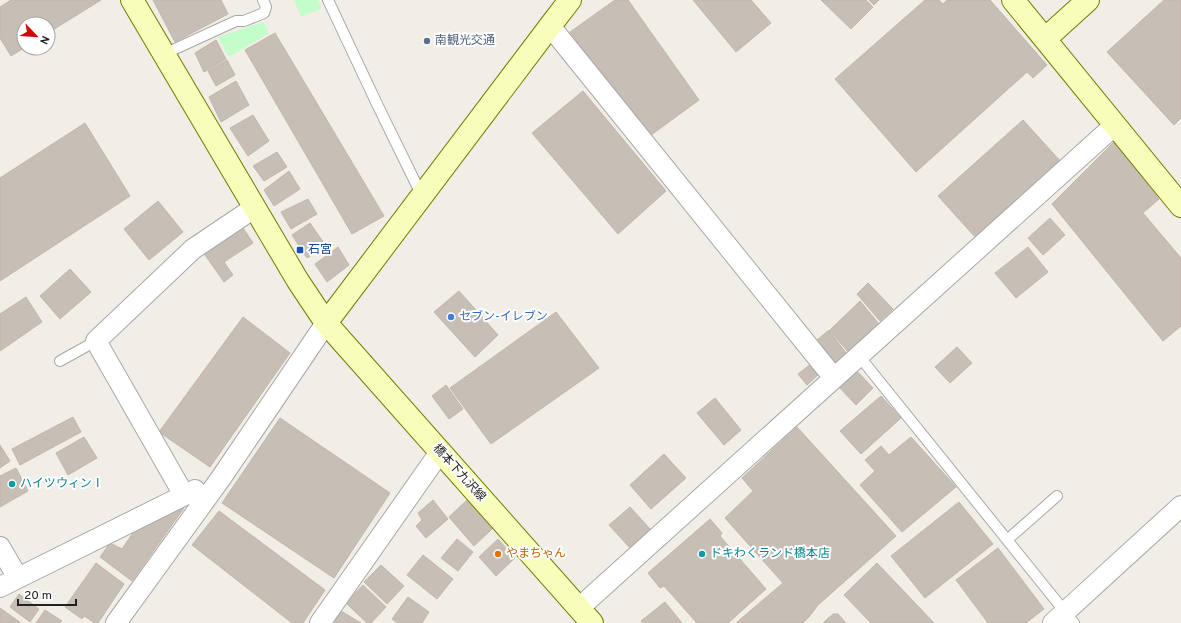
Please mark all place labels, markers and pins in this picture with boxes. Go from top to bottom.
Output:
place label: 南観光交通 [435,33,495,49]
marker: 南観光交通 [422,36,432,46]
place label: 石宮 [308,242,332,258]
marker: 石宮 [295,245,305,255]
place label: セブン-イレブン [459,309,548,325]
marker: セブン-イレブン [446,312,456,322]
place label: ハイツウィンⅠ [20,476,104,492]
marker: ハイツウィンⅠ [7,479,17,489]
place label: やまちゃん [506,546,566,562]
place label: ドキわくランド橋本店 [710,546,830,562]
marker: やまちゃん [493,549,503,559]
marker: ドキわくランド橋本店 [697,549,707,559]

